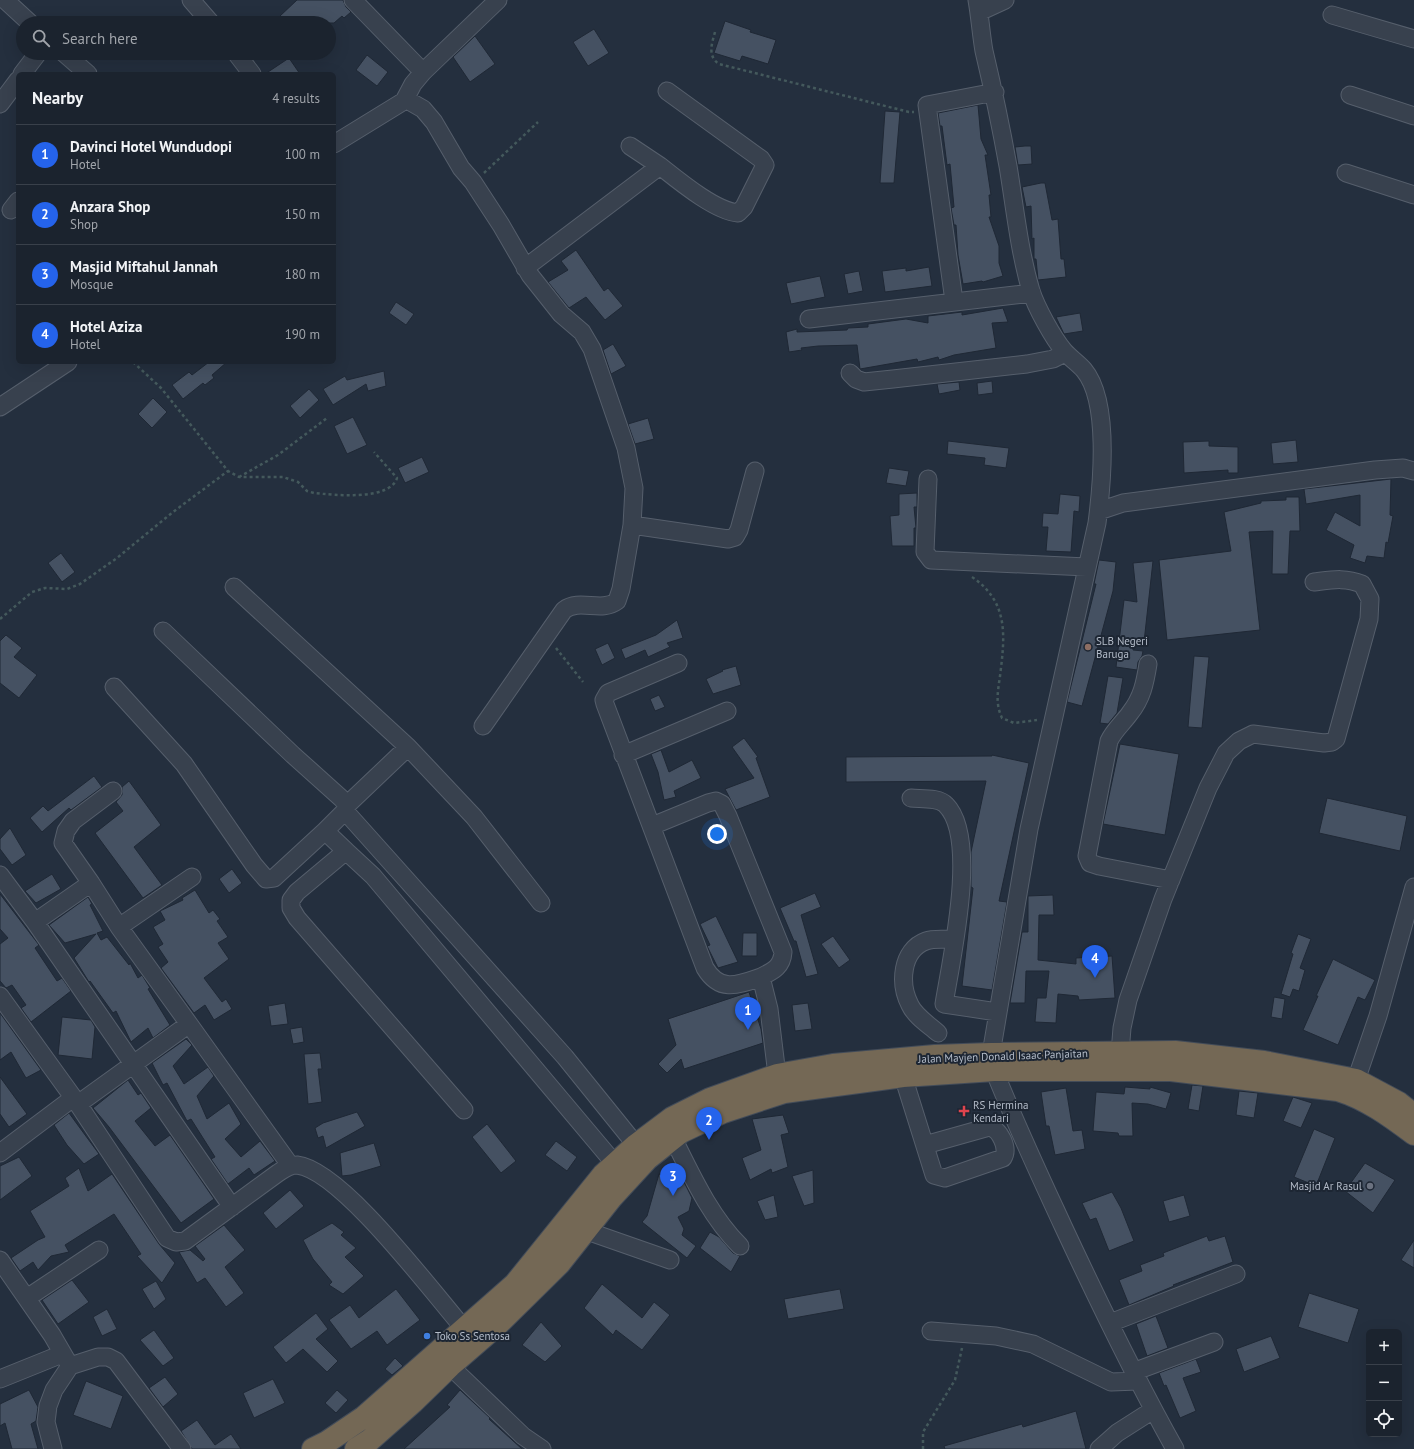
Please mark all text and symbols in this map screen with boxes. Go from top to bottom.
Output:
search box [16,16,336,60]
icon: search [30,27,52,49]
text: Search here [62,29,138,48]
text: Nearby [32,87,83,109]
text: 4 results [272,90,320,107]
text: Davinci Hotel Wundudopi [70,137,232,156]
text: 1 [41,146,49,163]
text: 100 m [285,146,320,163]
text: Hotel [70,156,100,173]
text: Anzara Shop [70,197,150,216]
text: 2 [41,206,49,223]
text: 150 m [285,206,320,223]
text: Shop [70,216,98,233]
text: Masjid Miftahul Jannah [70,257,218,276]
text: 3 [41,266,49,283]
text: 180 m [285,266,320,283]
text: Mosque [70,276,113,293]
text: Hotel Aziza [70,317,142,336]
text: 4 [41,326,49,343]
text: 190 m [285,326,320,343]
text: Hotel [70,336,100,353]
place label: SLB Negeri Baruga [1096,634,1148,661]
marker: SLB Negeri Baruga [1083,642,1093,652]
your location [707,824,727,844]
pin: 4 [1082,945,1108,978]
pin: 1 [735,997,761,1030]
street label: Jalan Mayjen Donald Isaac Panjaitan [917,1046,1088,1066]
place label: RS Hermina Kendari [973,1098,1028,1125]
marker: RS Hermina Kendari [958,1105,970,1117]
pin: 2 [696,1107,722,1140]
pin: 3 [660,1163,686,1196]
place label: Masjid Ar Rasul [1290,1179,1363,1193]
marker: Masjid Ar Rasul [1365,1181,1375,1191]
place label: Toko Ss Sentosa [435,1329,510,1343]
map controls [1366,1329,1402,1437]
button: + [1366,1329,1402,1365]
marker: Toko Ss Sentosa [422,1331,432,1341]
button: − [1366,1365,1402,1401]
button: locate [1366,1401,1402,1437]

